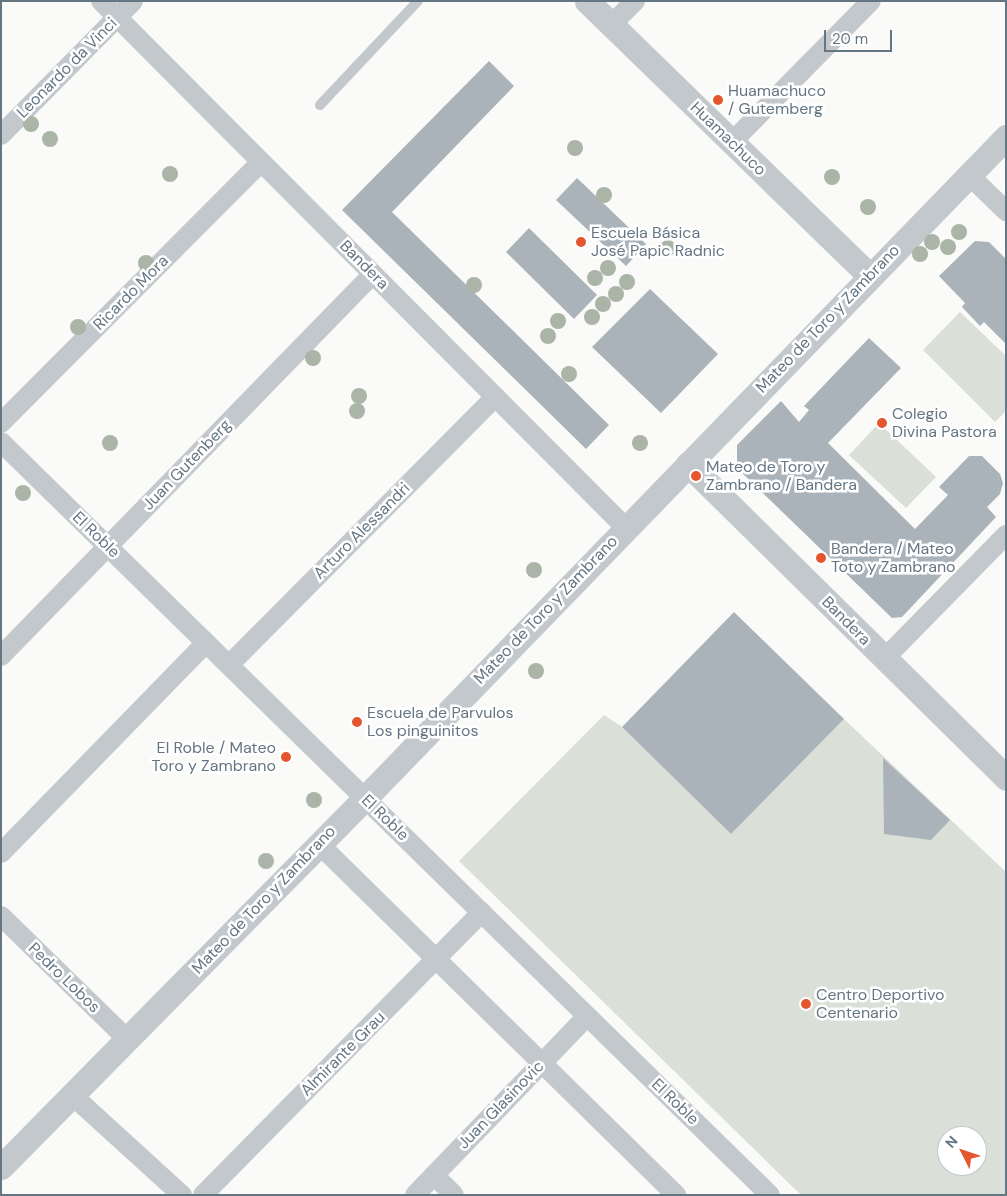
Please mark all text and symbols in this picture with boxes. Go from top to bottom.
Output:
street label: Leonardo da Vinci [13,14,121,122]
scale bar [827,20,894,52]
text: 20 m [832,29,868,49]
place label: Huamachuco / Gutemberg [728,81,826,119]
marker: Huamachuco / Gutemberg [712,94,724,106]
street label: Huamachuco [686,98,770,180]
place label: Escuela Básica José Papic Radnic [591,223,725,261]
marker: Escuela Básica José Papic Radnic [575,236,587,248]
street label: Bandera [336,237,392,293]
street label: Mateo de Toro y Zambrano [752,241,904,397]
street label: Ricardo Mora [90,252,172,334]
place label: Colegio Divina Pastora [892,404,997,442]
street label: Juan Gutenberg [139,416,235,514]
marker: Colegio Divina Pastora [876,417,888,429]
place label: Mateo de Toro y Zambrano / Bandera [706,457,857,495]
marker: Mateo de Toro y Zambrano / Bandera [690,470,702,482]
street label: Arturo Alessandri [310,479,414,583]
street label: El Roble [68,508,124,562]
street label: Mateo de Toro y Zambrano [470,532,622,688]
place label: Bandera / Mateo Toto y Zambrano [831,539,956,577]
marker: Bandera / Mateo Toto y Zambrano [815,552,827,564]
street label: Bandera [818,593,874,649]
place label: Escuela de Parvulos Los pinguinitos [367,703,514,741]
marker: Escuela de Parvulos Los pinguinitos [351,716,363,728]
place label: El Roble / Mateo Toro y Zambrano [152,738,276,776]
marker: El Roble / Mateo Toro y Zambrano [280,751,292,763]
street label: El Roble [357,791,413,845]
street label: Mateo de Toro y Zambrano [188,822,340,978]
street label: Pedro Lobos [24,939,104,1017]
place label: Centro Deportivo Centenario [816,985,945,1023]
marker: Centro Deportivo Centenario [800,998,812,1010]
street label: Almirante Grau [297,1008,389,1100]
street label: Juan Glasinovic [454,1057,548,1153]
street label: El Roble [647,1075,703,1129]
north arrow [937,1126,987,1176]
text: N [941,1132,962,1152]

